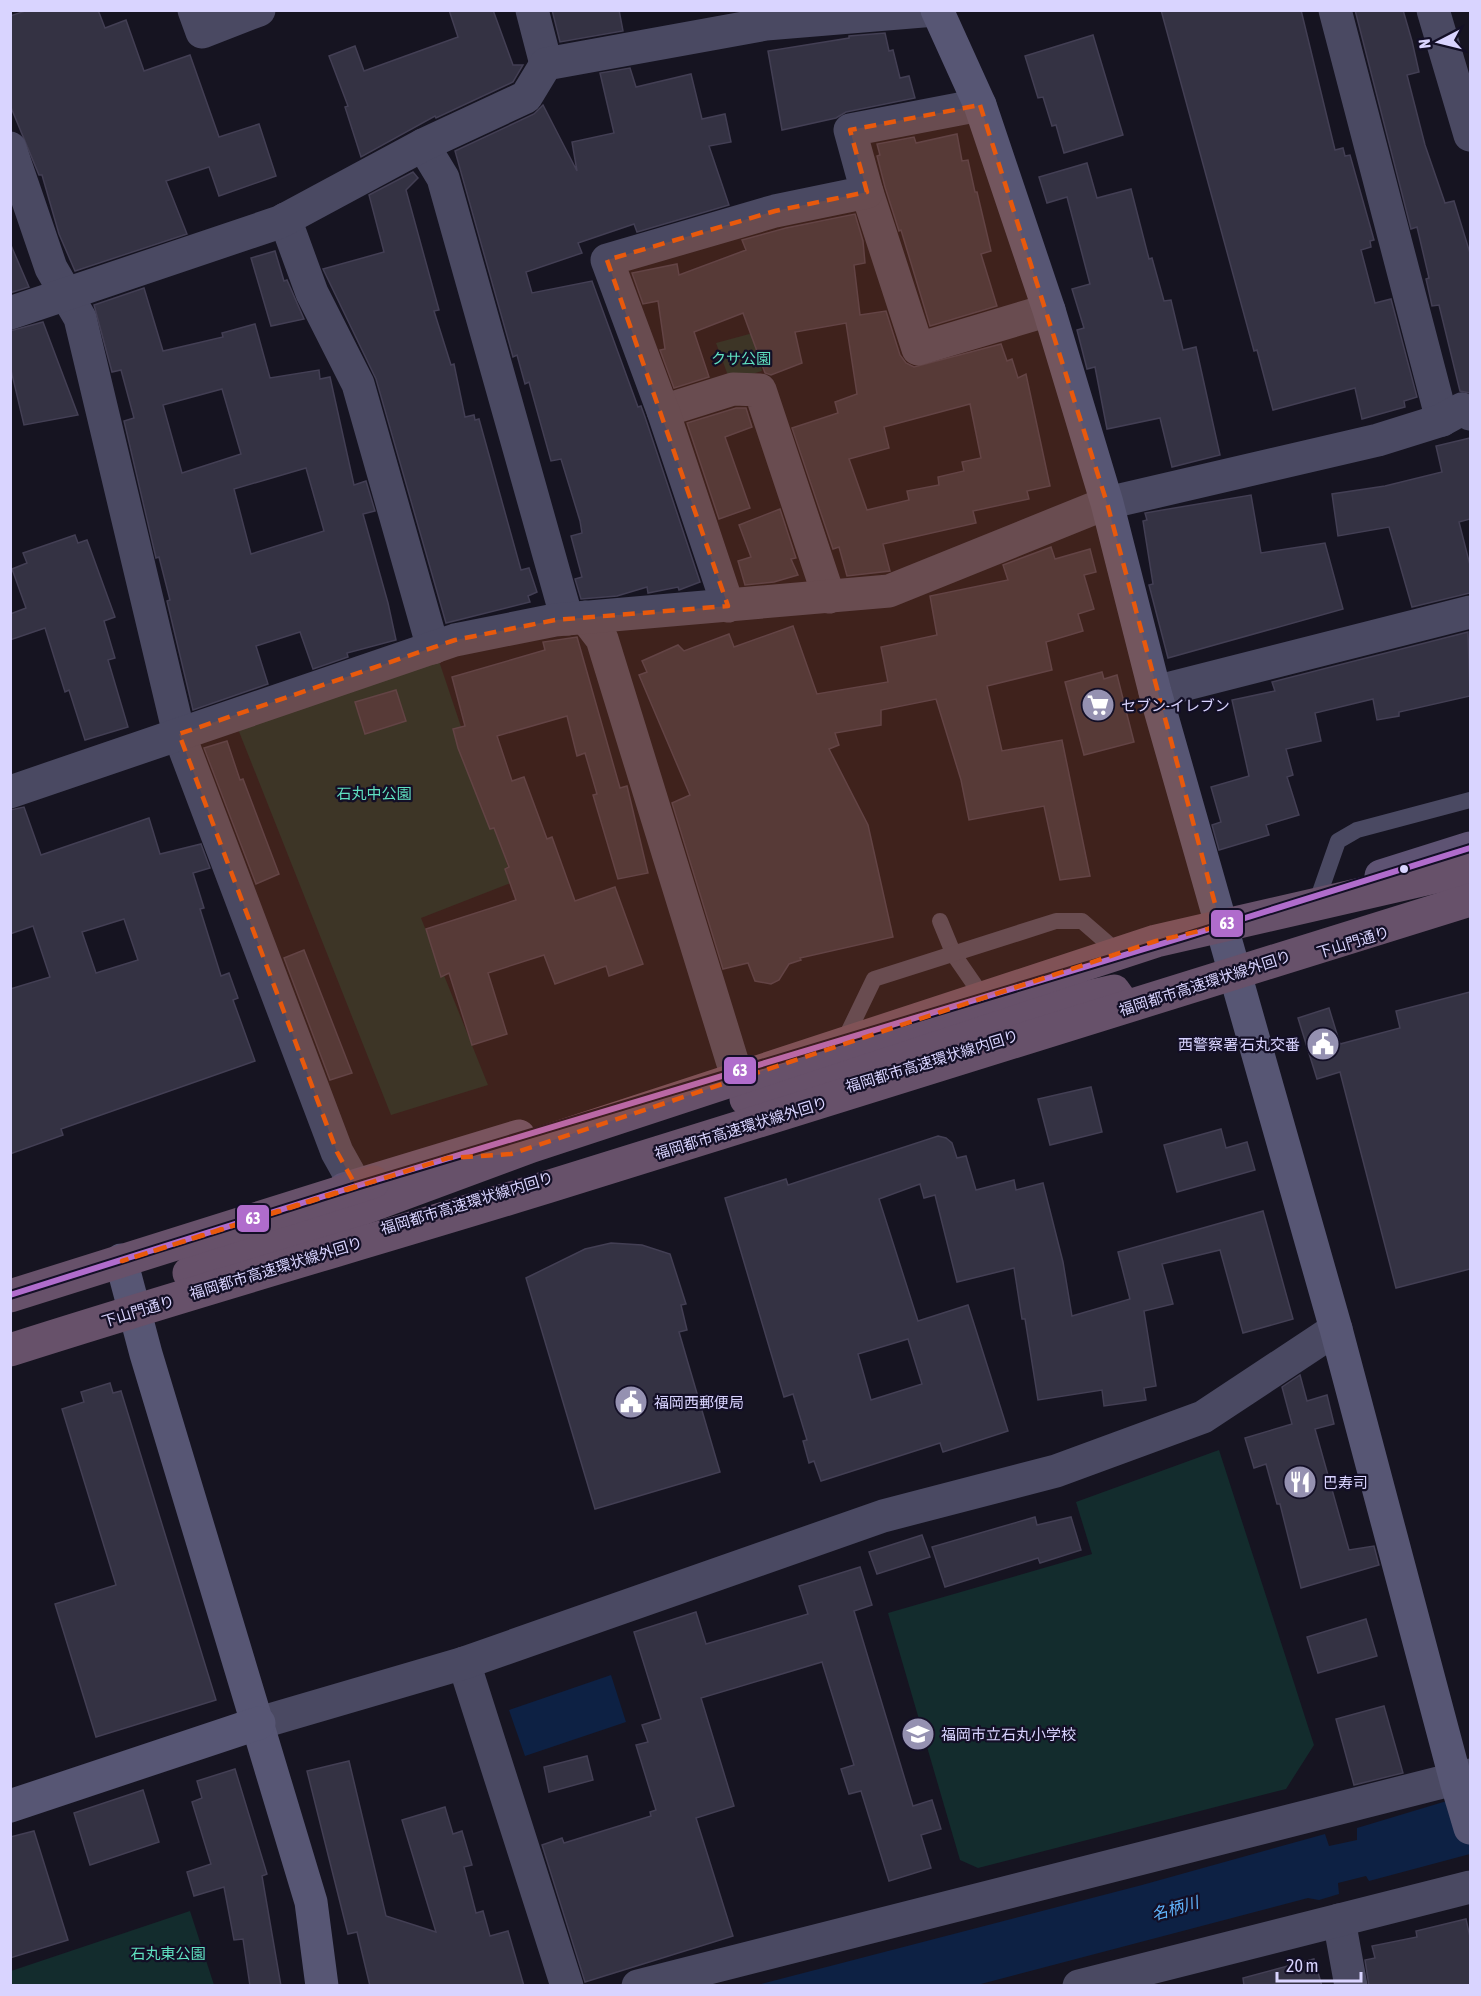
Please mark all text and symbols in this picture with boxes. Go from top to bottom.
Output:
north arrow [1409,12,1469,72]
text: N [1415,38,1434,50]
park label: クサ公園 [711,350,771,367]
supermarket icon: セブン-イレブン [1080,687,1116,723]
place label: セブン-イレブン [1121,697,1230,714]
park label: 石丸中公園 [336,785,412,802]
unlabelled marker [1398,863,1410,875]
line badge: 63 [1210,909,1244,938]
text: 63 [1219,914,1235,932]
street label: 下山門通り [1315,923,1391,961]
street label: 福岡都市高速環状線外回り [1117,947,1293,1019]
public building icon: 西警察署 石丸交番 [1305,1026,1341,1062]
street label: 福岡都市高速環状線内回り [843,1027,1021,1095]
place label: 西警察署 石丸交番 [1178,1036,1300,1053]
line badge: 63 [723,1056,757,1085]
text: 63 [732,1061,748,1079]
street label: 福岡都市高速環状線外回り [652,1094,830,1162]
street label: 福岡都市高速環状線内回り [378,1169,556,1237]
line badge: 63 [236,1204,270,1233]
text: 63 [245,1209,261,1227]
street label: 福岡都市高速環状線外回り [187,1234,365,1302]
street label: 下山門通り [100,1292,176,1330]
public building icon: 福岡西郵便局 [613,1384,649,1420]
place label: 福岡西郵便局 [654,1394,744,1411]
restaurant icon: 巴寿司 [1282,1464,1318,1500]
place label: 巴寿司 [1323,1474,1368,1491]
school or university icon: 福岡市立石丸小学校 [900,1716,936,1752]
place label: 福岡市立石丸小学校 [941,1726,1076,1743]
water label: 名柄川 [1149,1892,1202,1923]
park label: 石丸東公園 [130,1945,206,1962]
scale bar [1277,1945,1361,1983]
text: 20 m [1286,1955,1318,1976]

